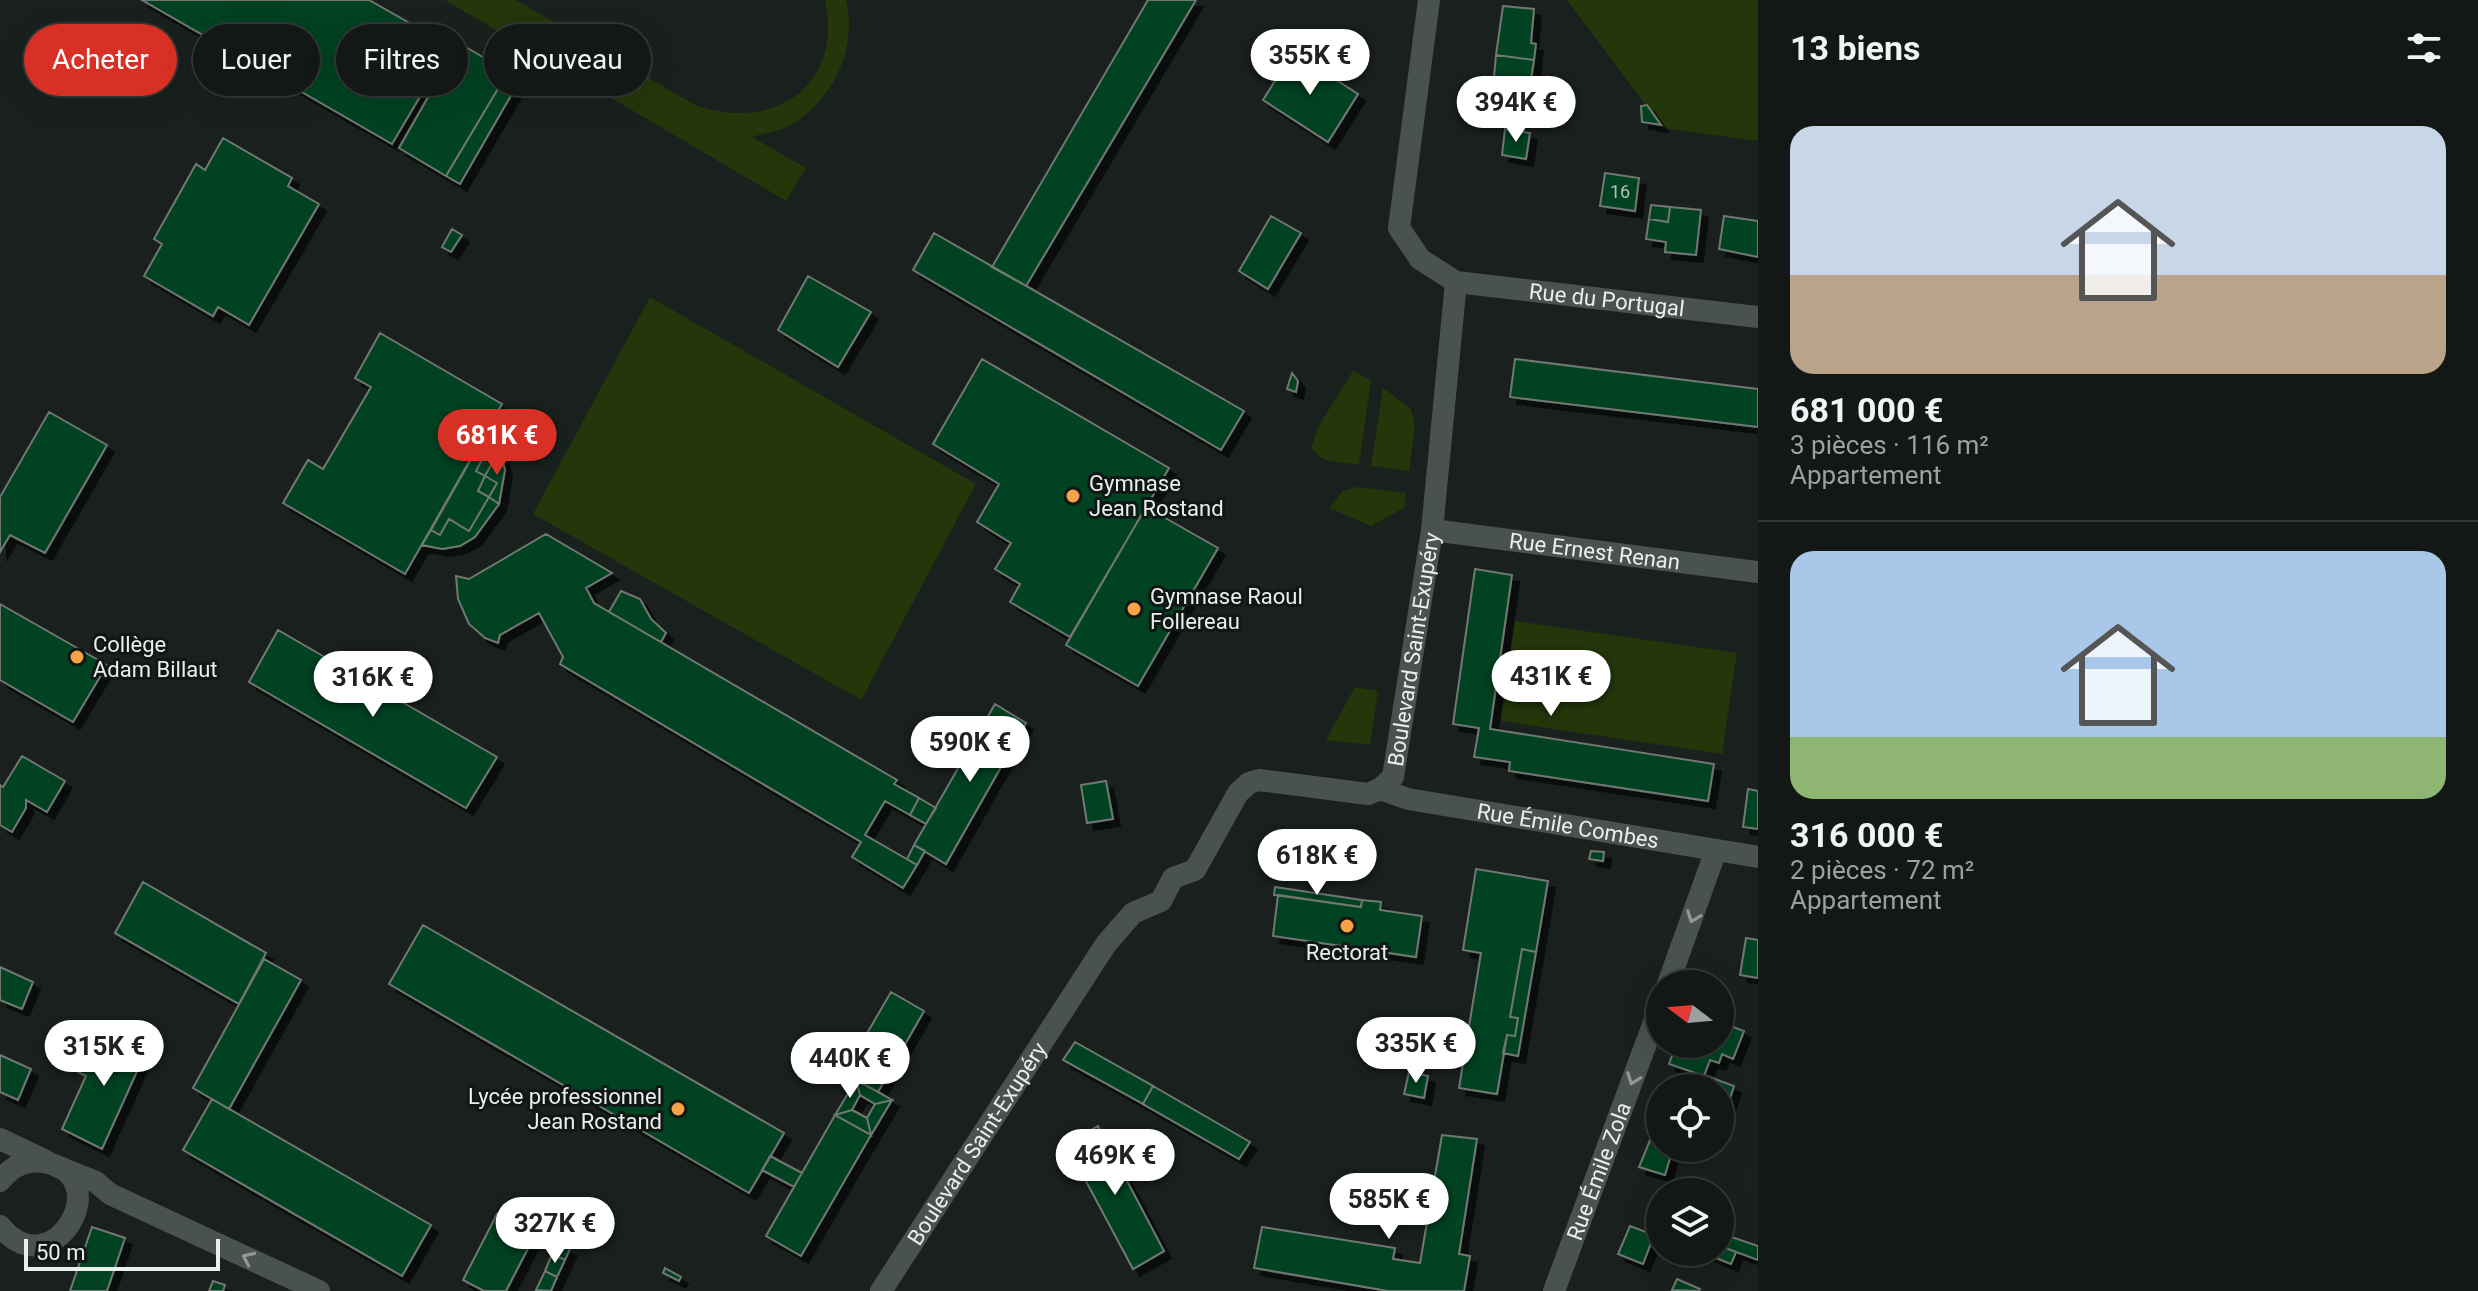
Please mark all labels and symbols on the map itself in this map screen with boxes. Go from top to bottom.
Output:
pin: 355K € [1245,29,1375,97]
pin: 394K € [1451,76,1581,144]
house number: 16 [1610,181,1630,202]
street label: Rue du Portugal [1528,279,1686,321]
pin: 681K € [432,409,562,477]
place label: Gymnase Jean Rostand [1089,471,1224,521]
marker: Gymnase Jean Rostand [1064,487,1082,505]
street label: Rue Ernest Renan [1508,528,1682,575]
street label: Boulevard Saint-Exupéry [1383,530,1445,768]
place label: Gymnase Raoul Follereau [1150,584,1303,634]
marker: Gymnase Raoul Follereau [1125,600,1143,618]
place label: Collège Adam Billaut [93,632,218,682]
marker: Collège Adam Billaut [68,648,86,666]
pin: 431K € [1486,650,1616,718]
pin: 316K € [308,651,438,719]
pin: 590K € [905,716,1035,784]
street label: Rue Émile Combes [1475,799,1661,853]
pin: 618K € [1252,829,1382,897]
one-way arrow [1686,909,1703,923]
marker: Rectorat [1338,917,1356,935]
place label: Rectorat [1306,940,1388,965]
north arrow [1646,970,1734,1058]
pin: 335K € [1351,1017,1481,1085]
pin: 315K € [39,1020,169,1088]
pin: 440K € [785,1032,915,1100]
street label: Boulevard Saint-Exupéry [902,1037,1052,1250]
one-way arrow [1626,1071,1643,1085]
place label: Lycée professionnel Jean Rostand [468,1084,662,1134]
street label: Rue Émile Zola [1562,1099,1636,1244]
marker: Lycée professionnel Jean Rostand [669,1100,687,1118]
pin: 469K € [1050,1129,1180,1197]
pin: 585K € [1324,1173,1454,1241]
pin: 327K € [490,1197,620,1265]
scale bar [24,1235,220,1271]
one-way arrow [242,1252,256,1268]

